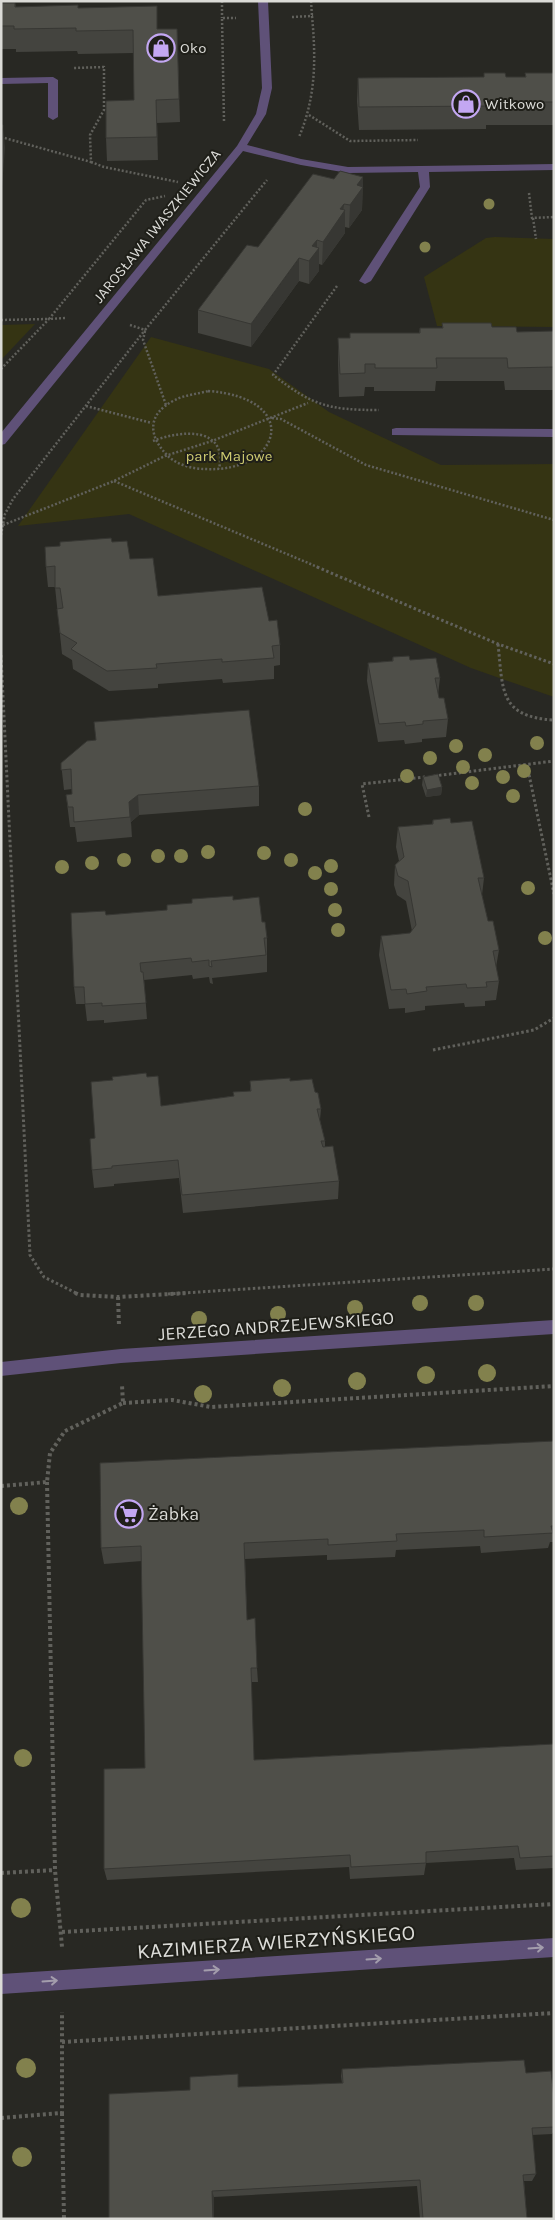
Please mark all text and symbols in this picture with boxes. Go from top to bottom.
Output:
shop icon: Oko [146,33,176,63]
place label: Oko [180,39,206,57]
shop icon: Witkowo [451,89,481,119]
place label: Witkowo [485,95,544,113]
street label: JAROSŁAWA IWASZKIEWICZA [89,145,225,307]
park label: park Majowe [186,447,272,465]
street label: JERZEGO ANDRZEJEWSKIEGO [157,1307,395,1345]
supermarket icon: Żabka [114,1499,144,1529]
place label: Żabka [148,1503,199,1525]
street label: KAZIMIERZA WIERZYŃSKIEGO [136,1920,416,1964]
one-way arrow [528,1943,544,1953]
one-way arrow [366,1954,382,1964]
one-way arrow [204,1965,220,1975]
one-way arrow [42,1976,58,1985]

